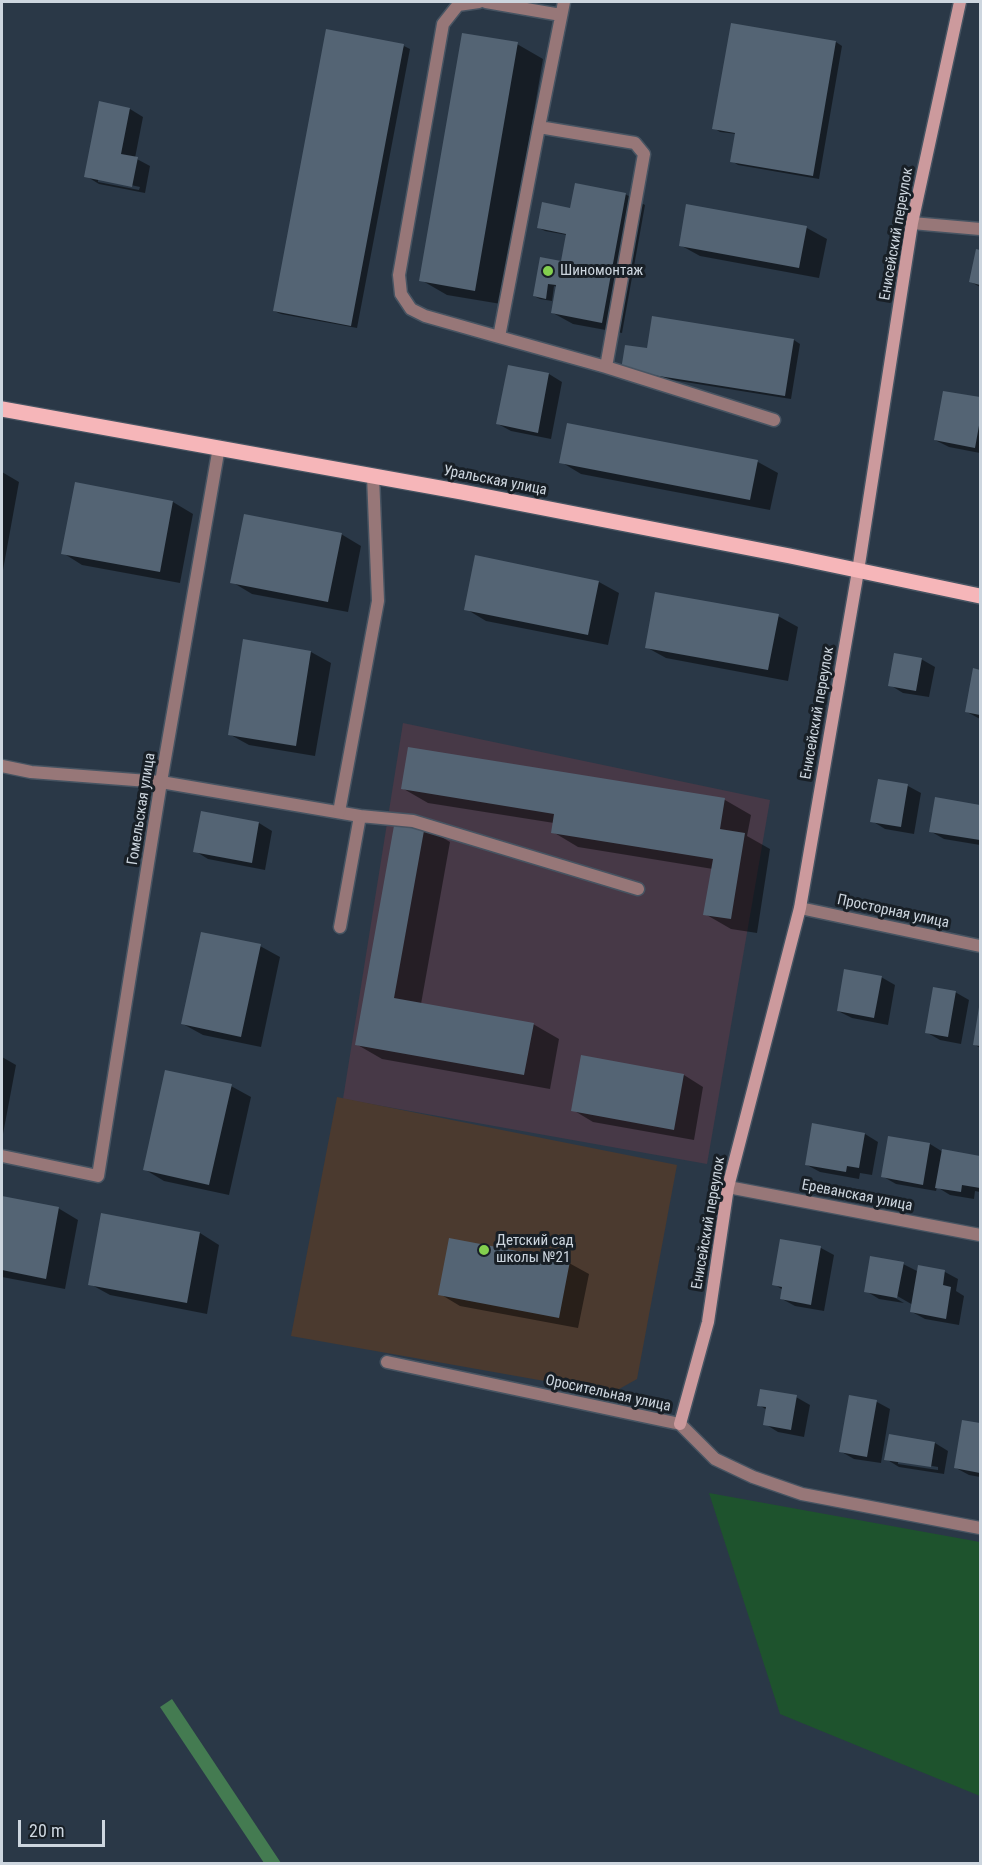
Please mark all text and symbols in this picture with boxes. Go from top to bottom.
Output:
street label: Енисейский переулок [876,166,918,302]
place label: Шиномонтаж [560,262,643,280]
marker: Шиномонтаж [541,264,555,278]
street label: Уральская улица [442,462,548,500]
street label: Енисейский переулок [797,645,839,781]
street label: Гомельская улица [124,752,160,866]
street label: Просторная улица [835,891,951,933]
street label: Енисейский переулок [688,1155,730,1291]
street label: Ереванская улица [800,1176,914,1216]
place label: Детский сад школы №21 [496,1232,574,1267]
marker: Детский сад школы №21 [477,1243,491,1257]
street label: Оросительная улица [544,1372,672,1416]
scale bar [21,1808,108,1846]
text: 20 m [29,1820,64,1841]

